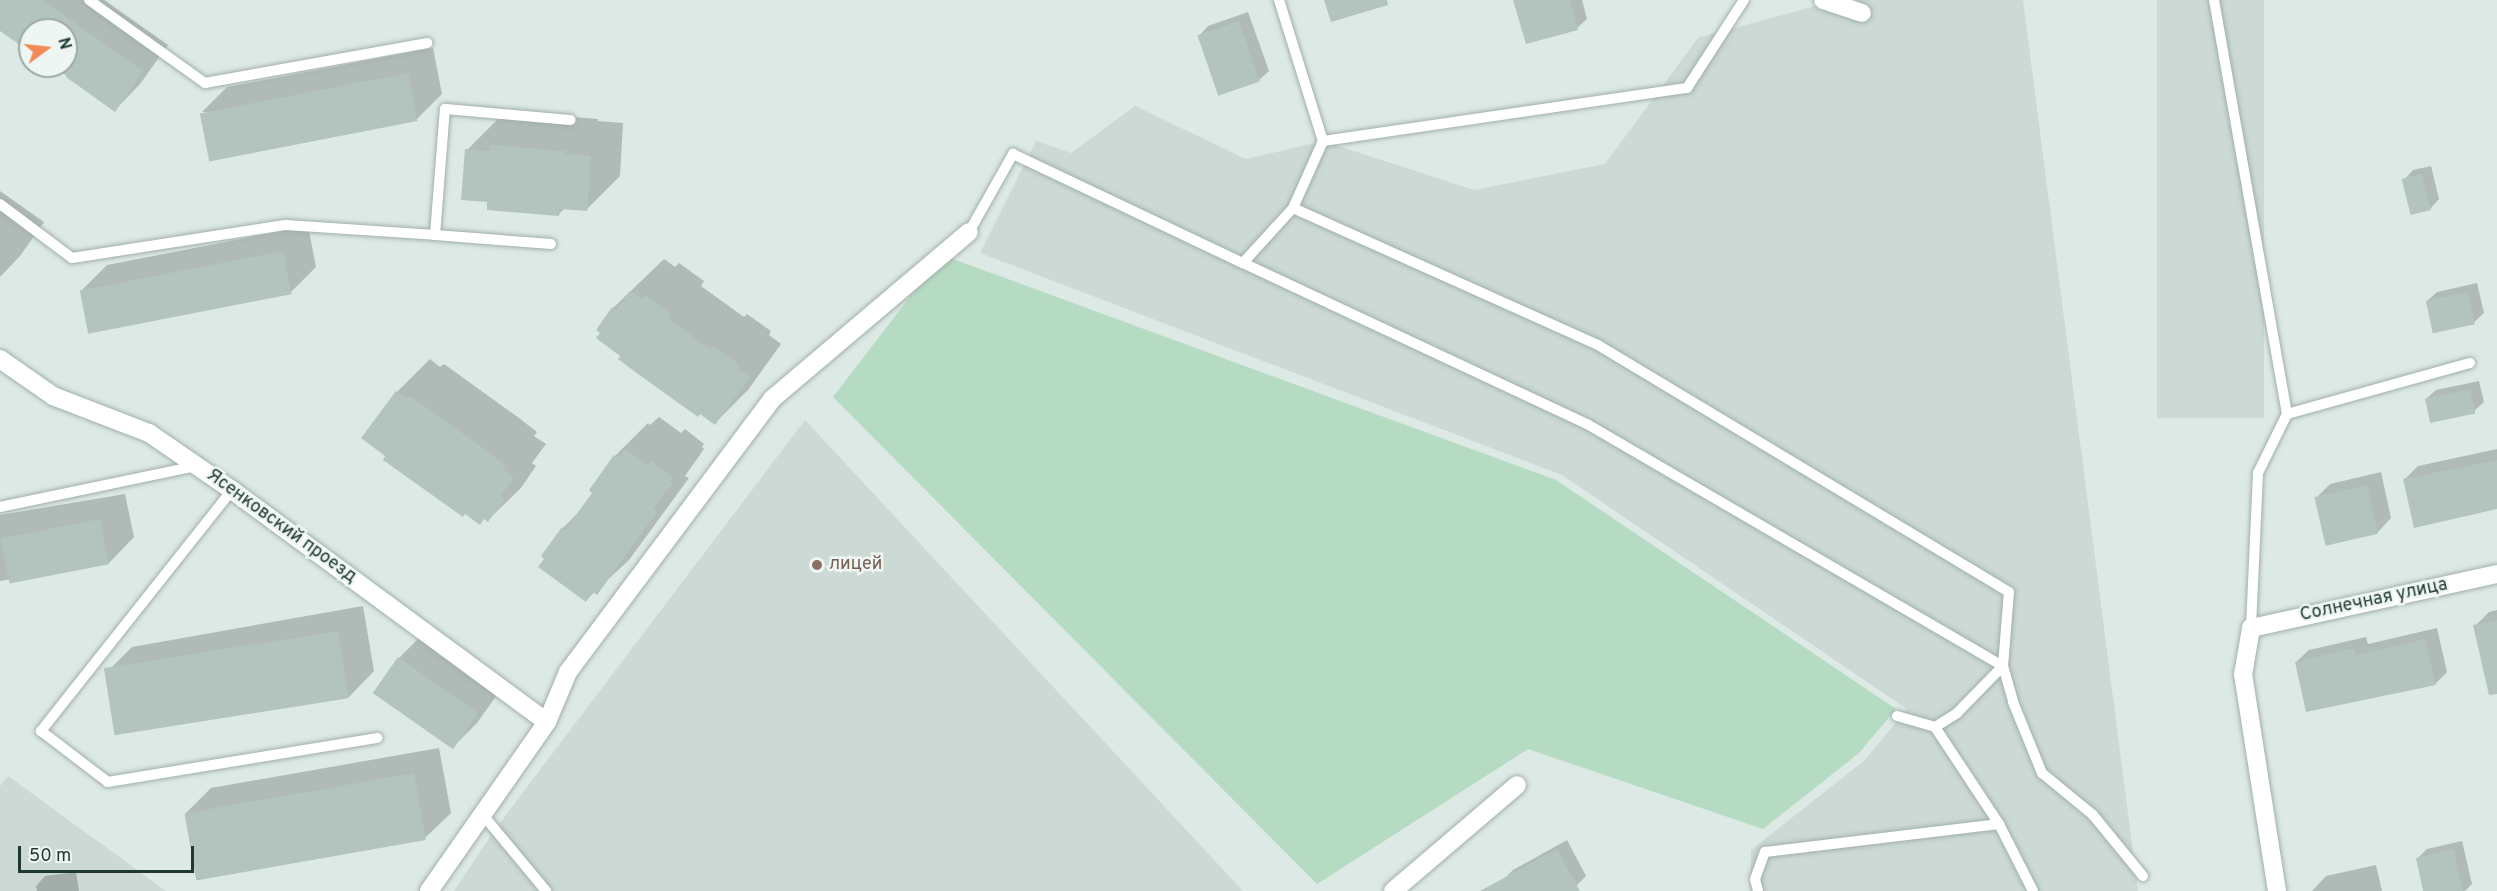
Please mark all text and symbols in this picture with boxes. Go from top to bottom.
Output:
north arrow [18,18,78,78]
text: N [52,36,75,52]
street label: Ясенковский проезд [202,465,360,589]
place label: лицей [829,554,882,576]
marker: лицей [810,558,824,572]
street label: Солнечная улица [2298,575,2450,627]
scale bar [21,834,196,872]
text: 50 m [29,845,71,868]

